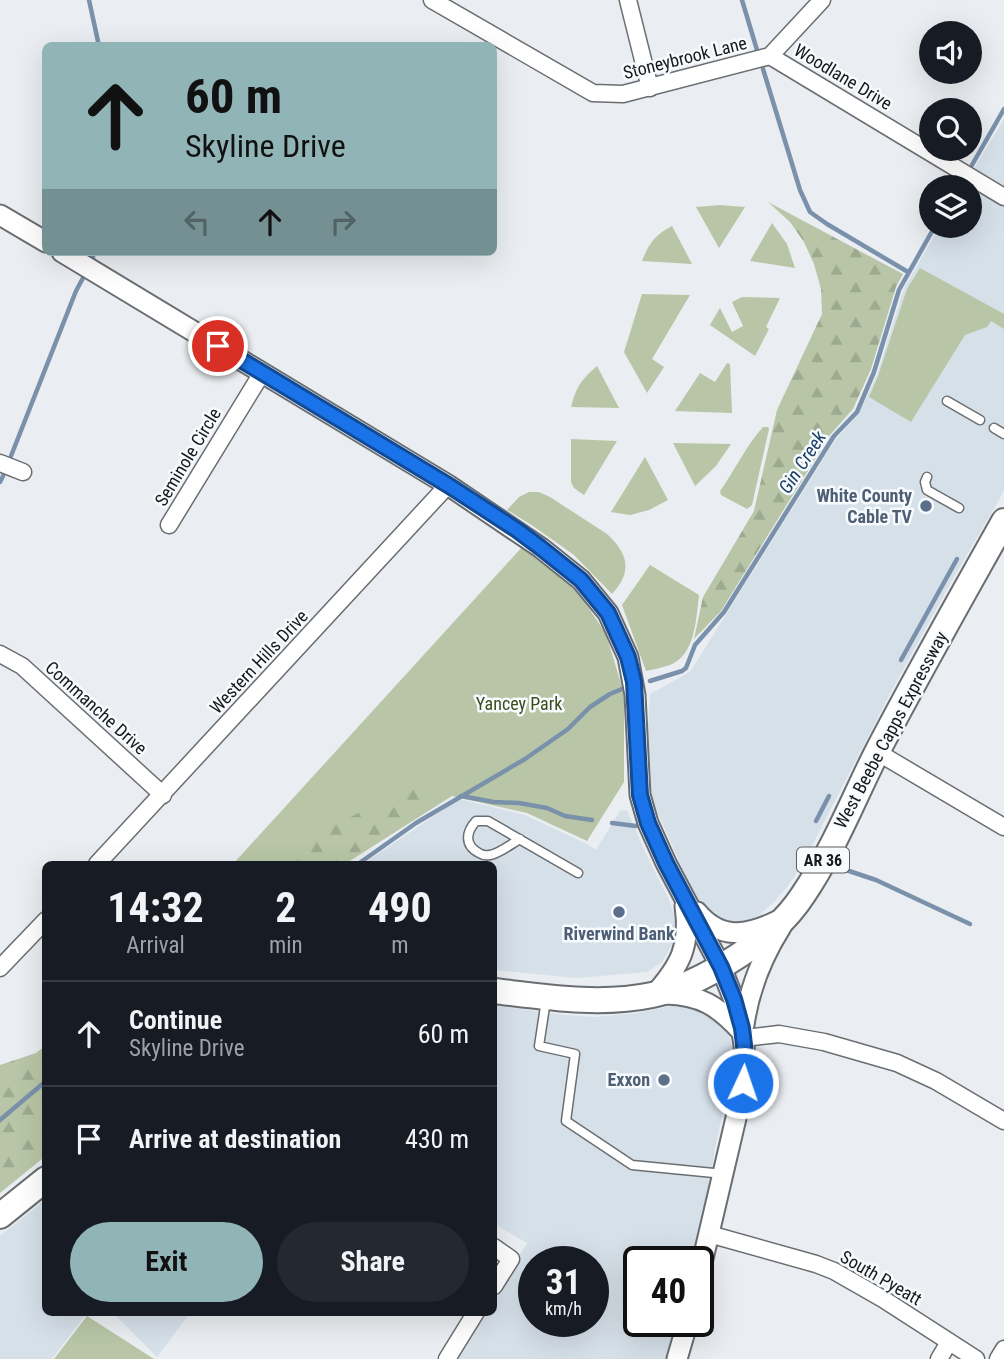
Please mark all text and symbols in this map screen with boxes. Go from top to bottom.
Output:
map controls [919,21,982,238]
button: sound [919,21,982,84]
street label: Stoneybrook Lane [621,32,749,83]
street label: Woodlane Drive [791,39,896,114]
text: 60 m [185,68,282,125]
icon: ahead [70,70,161,161]
button: search [919,98,982,161]
text: Skyline Drive [185,127,346,165]
button: layers [919,175,982,238]
icon: left [178,203,216,241]
icon: ahead [251,203,289,241]
icon: right [324,203,362,241]
pin [188,316,248,376]
icon: arrive [199,327,237,365]
street label: Seminole Circle [150,404,225,509]
water label: Gin Creek [774,426,831,498]
place label: White County Cable TV [816,485,913,527]
marker: White County Cable TV [918,498,934,514]
street label: Western Hills Drive [205,605,312,718]
street label: West Beebe Capps Expressway [830,627,952,832]
street label: Commanche Drive [41,657,151,759]
park label: Yancey Park [476,693,562,714]
road number: AR 36 [797,848,849,873]
text: 14:32 [107,883,204,932]
text: 2 [275,883,296,932]
text: 490 [368,883,432,932]
marker: Riverwind Bank [611,904,627,920]
place label: Riverwind Bank [563,923,675,944]
text: Arrival [126,932,185,959]
text: min [269,932,303,959]
text: m [391,932,408,959]
text: Continue [129,1005,222,1035]
icon: ahead [70,1015,108,1053]
text: 60 m [418,1019,469,1049]
text: Skyline Drive [129,1035,245,1062]
position arrow [706,1046,780,1120]
place label: Exxon [607,1069,650,1090]
marker: Exxon [656,1072,672,1088]
icon: arrive [70,1120,108,1158]
text: Arrive at destination [129,1124,341,1154]
text: 430 m [405,1124,469,1154]
button: Exit [70,1222,263,1302]
button: Share [277,1222,469,1302]
speed limit sign: 40 [623,1246,714,1337]
street label: South Pyeatt [837,1246,926,1309]
text: 31 [546,1262,581,1303]
text: km/h [545,1298,582,1319]

